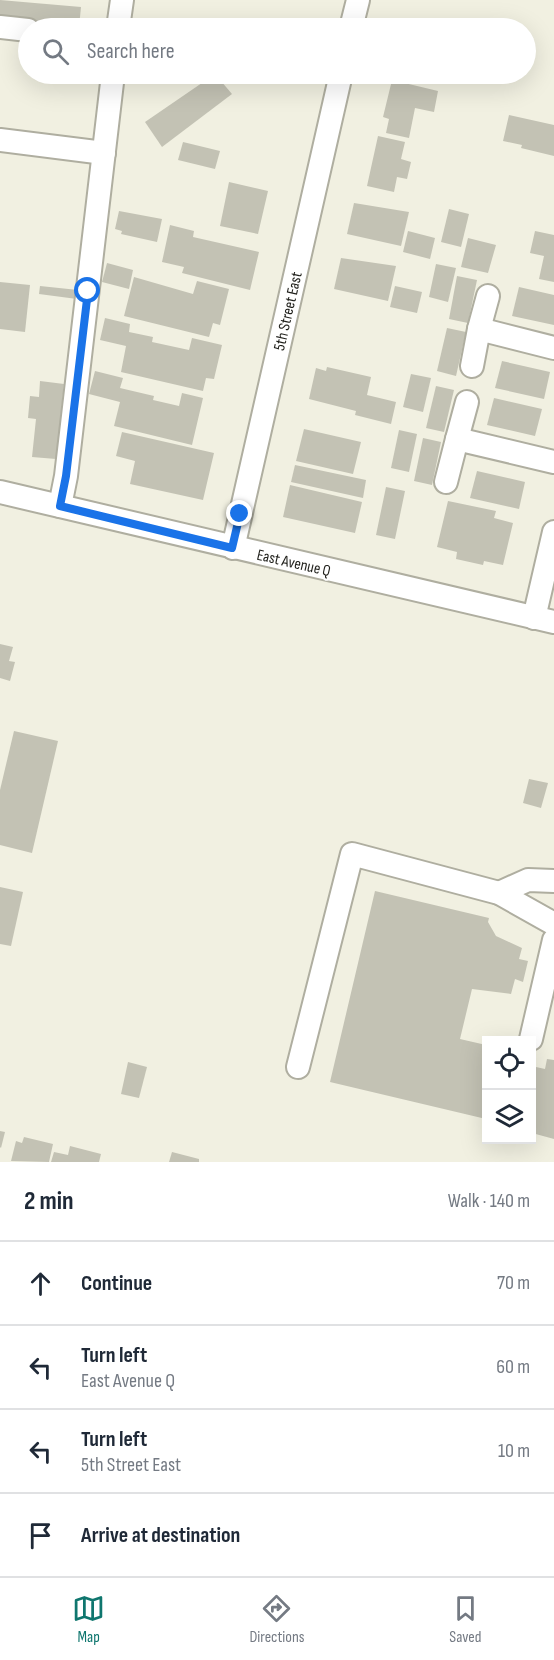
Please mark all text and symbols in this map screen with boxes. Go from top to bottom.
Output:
search box [18,18,536,84]
icon: search [39,35,72,68]
text: Search here [87,38,174,65]
street label: 5th Street East [270,270,307,353]
route start [74,277,100,303]
route end [226,500,252,526]
street label: East Avenue Q [255,546,333,581]
map controls [482,1036,536,1144]
button: locate [482,1036,536,1090]
button: layers [482,1090,536,1144]
text: 2 min [24,1186,74,1217]
text: Walk · 140 m [448,1189,530,1213]
icon: ahead [24,1267,57,1300]
text: Continue [81,1270,152,1297]
text: 70 m [497,1271,530,1295]
text: Turn left [81,1342,147,1369]
icon: left [24,1351,57,1384]
text: 60 m [496,1355,530,1379]
text: East Avenue Q [81,1369,175,1393]
text: Turn left [81,1426,147,1453]
icon: left [24,1435,57,1468]
text: 10 m [498,1439,530,1463]
text: 5th Street East [81,1453,181,1477]
icon: arrive [24,1519,57,1552]
text: Arrive at destination [81,1522,240,1549]
tab: Map [72,1592,105,1647]
tab: Directions [249,1592,305,1647]
tab: Saved [449,1592,482,1647]

